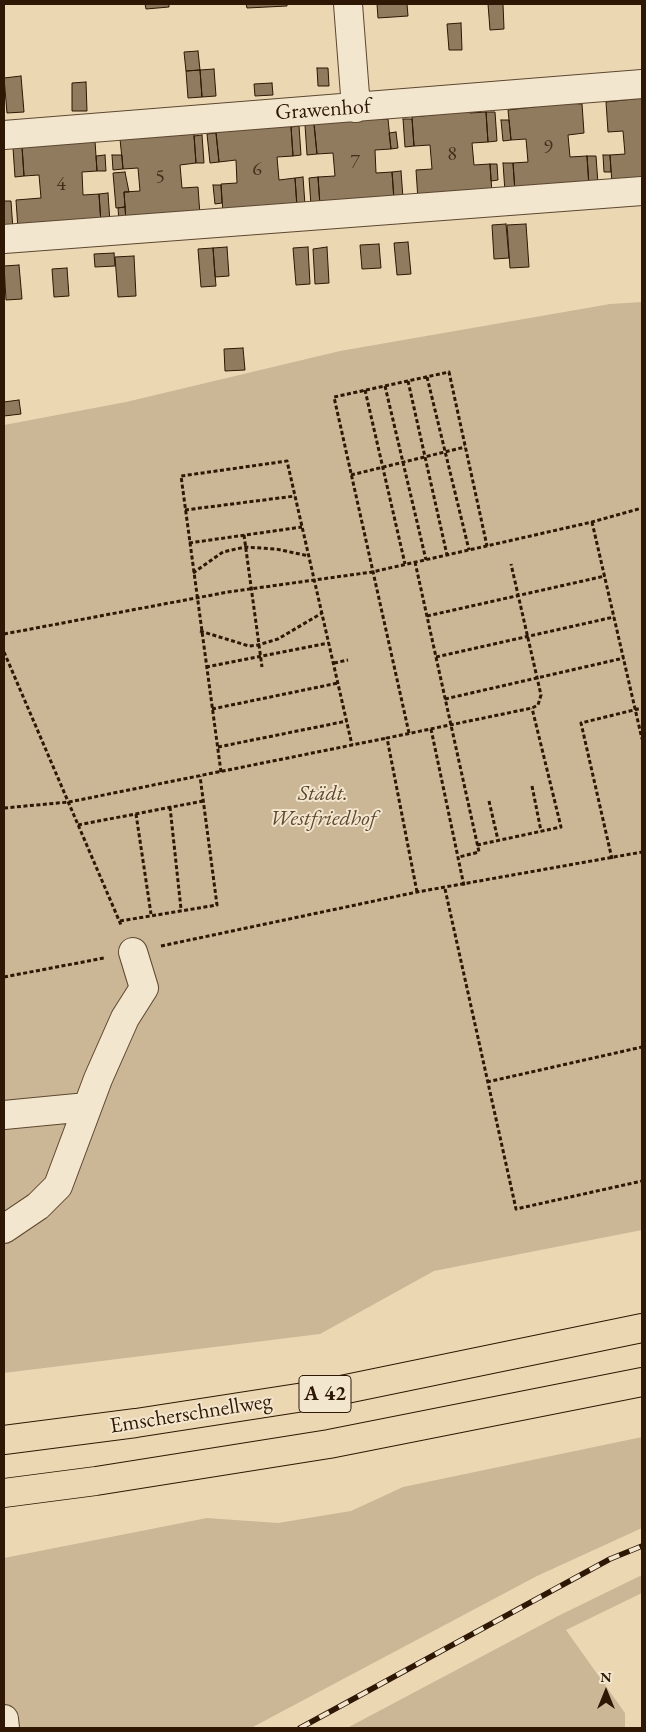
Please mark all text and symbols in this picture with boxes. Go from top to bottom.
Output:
street label: Grawenhof [274,93,372,127]
house number: 9 [543,136,553,160]
house number: 8 [447,143,457,167]
house number: 7 [350,151,360,175]
house number: 6 [252,158,262,182]
house number: 5 [155,166,165,190]
house number: 4 [56,173,66,197]
park label: Städt. Westfriedhof [269,781,377,832]
road number: A 42 [299,1376,351,1412]
street label: Emscherschnellweg [108,1388,274,1440]
north arrow [581,1667,631,1717]
text: N [600,1668,612,1686]

